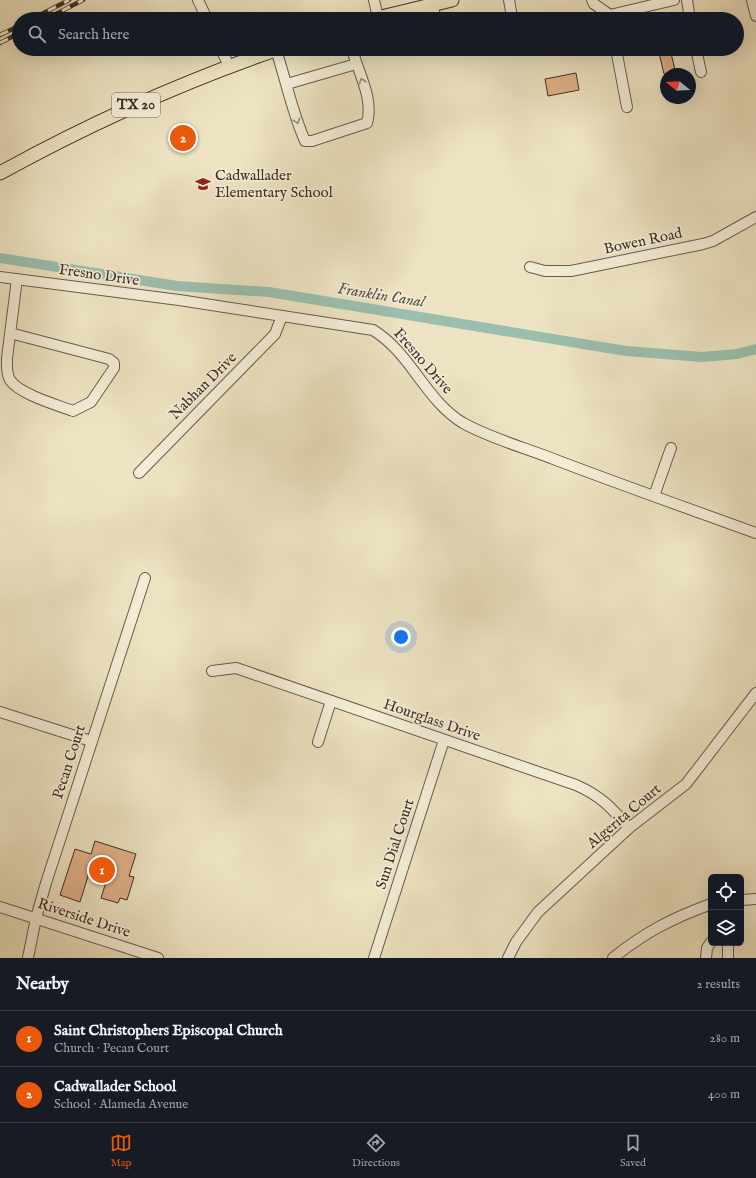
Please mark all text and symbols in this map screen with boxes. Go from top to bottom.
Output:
search box [12,12,744,56]
icon: search [26,23,48,45]
text: Search here [58,25,129,44]
north arrow [660,68,696,104]
one-way arrow [358,78,366,85]
road number: TX 20 [112,93,160,117]
one-way arrow [292,118,301,125]
pin: 2 [170,123,196,153]
place label: Cadwallader Elementary School [215,166,334,202]
school or university icon: Cadwallader Elementary School [194,175,212,193]
street label: Bowen Road [602,223,685,259]
street label: Fresno Drive [57,260,141,290]
water label: Franklin Canal [336,279,427,313]
street label: Fresno Drive [389,324,457,398]
street label: Nabhan Drive [165,348,241,424]
your location [391,627,411,647]
street label: Hourglass Drive [381,695,483,746]
street label: Pecan Court [48,723,90,801]
street label: Algerita Court [582,780,665,853]
street label: Sun Dial Court [371,796,419,892]
pin: 1 [89,855,115,885]
map controls [708,874,744,946]
button: locate [708,874,744,910]
street label: Riverside Drive [35,894,133,942]
button: layers [708,910,744,946]
text: Nearby [16,974,69,995]
text: 2 results [696,976,740,993]
text: Saint Christophers Episcopal Church [54,1021,283,1040]
text: 1 [27,1030,31,1047]
text: 280 m [710,1030,740,1047]
text: Church · Pecan Court [54,1040,169,1057]
text: Cadwallader School [54,1077,176,1096]
text: 2 [26,1086,32,1103]
text: 400 m [708,1086,740,1103]
text: School · Alameda Avenue [54,1096,188,1113]
tab: Map [110,1132,132,1170]
tab: Directions [352,1132,400,1170]
tab: Saved [620,1132,646,1170]

